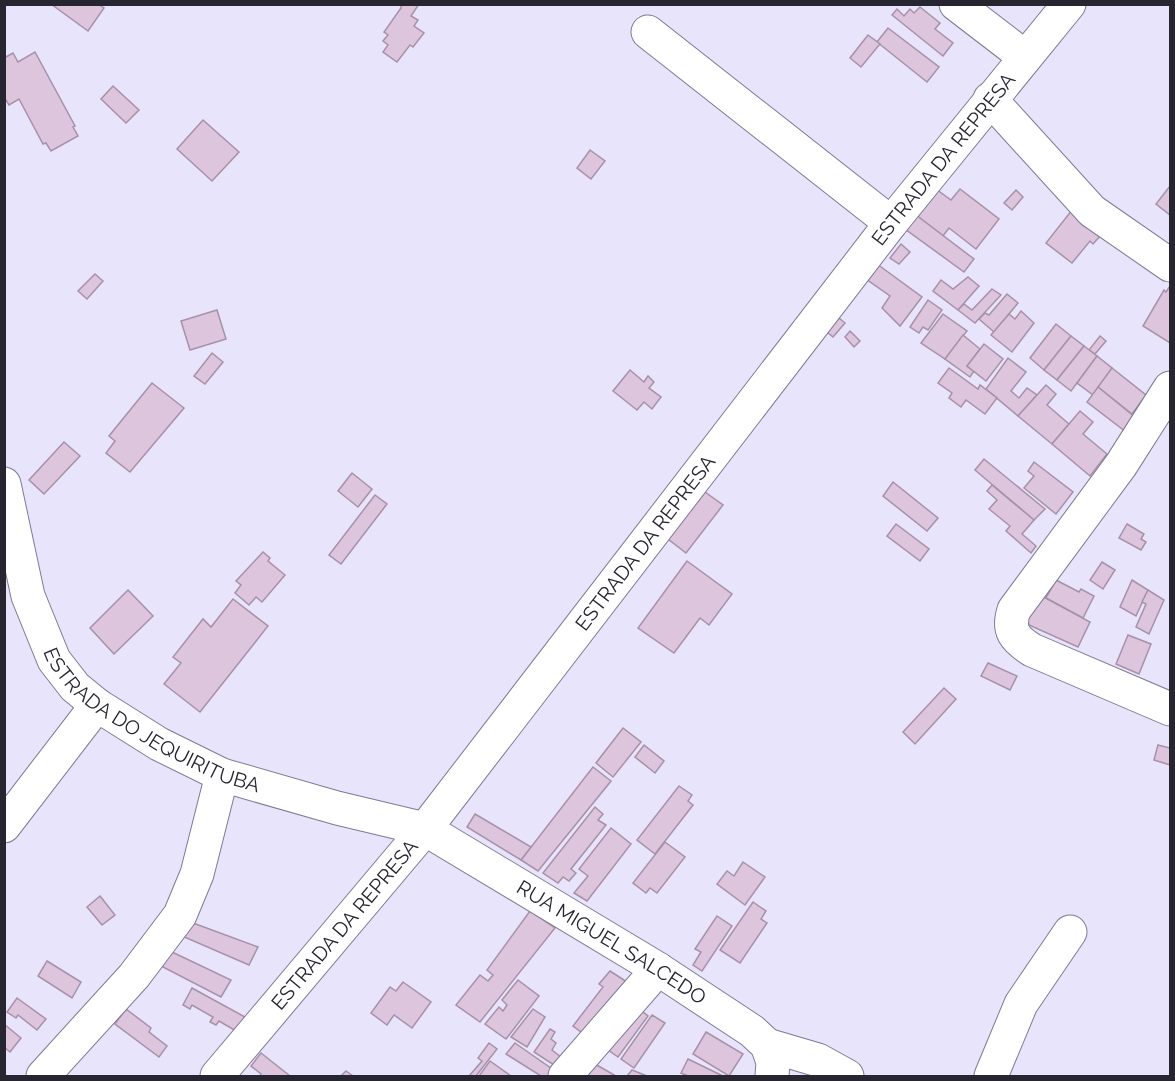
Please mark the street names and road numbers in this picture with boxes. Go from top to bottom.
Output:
street label: ESTRADA DA REPRESA [866,68,1020,250]
street label: ESTRADA DA REPRESA [570,450,720,635]
street label: ESTRADA DO JEQUIRITUBA [38,644,263,797]
street label: ESTRADA DA REPRESA [266,834,423,1014]
street label: RUA MIGUEL SALCEDO [513,875,711,1009]

